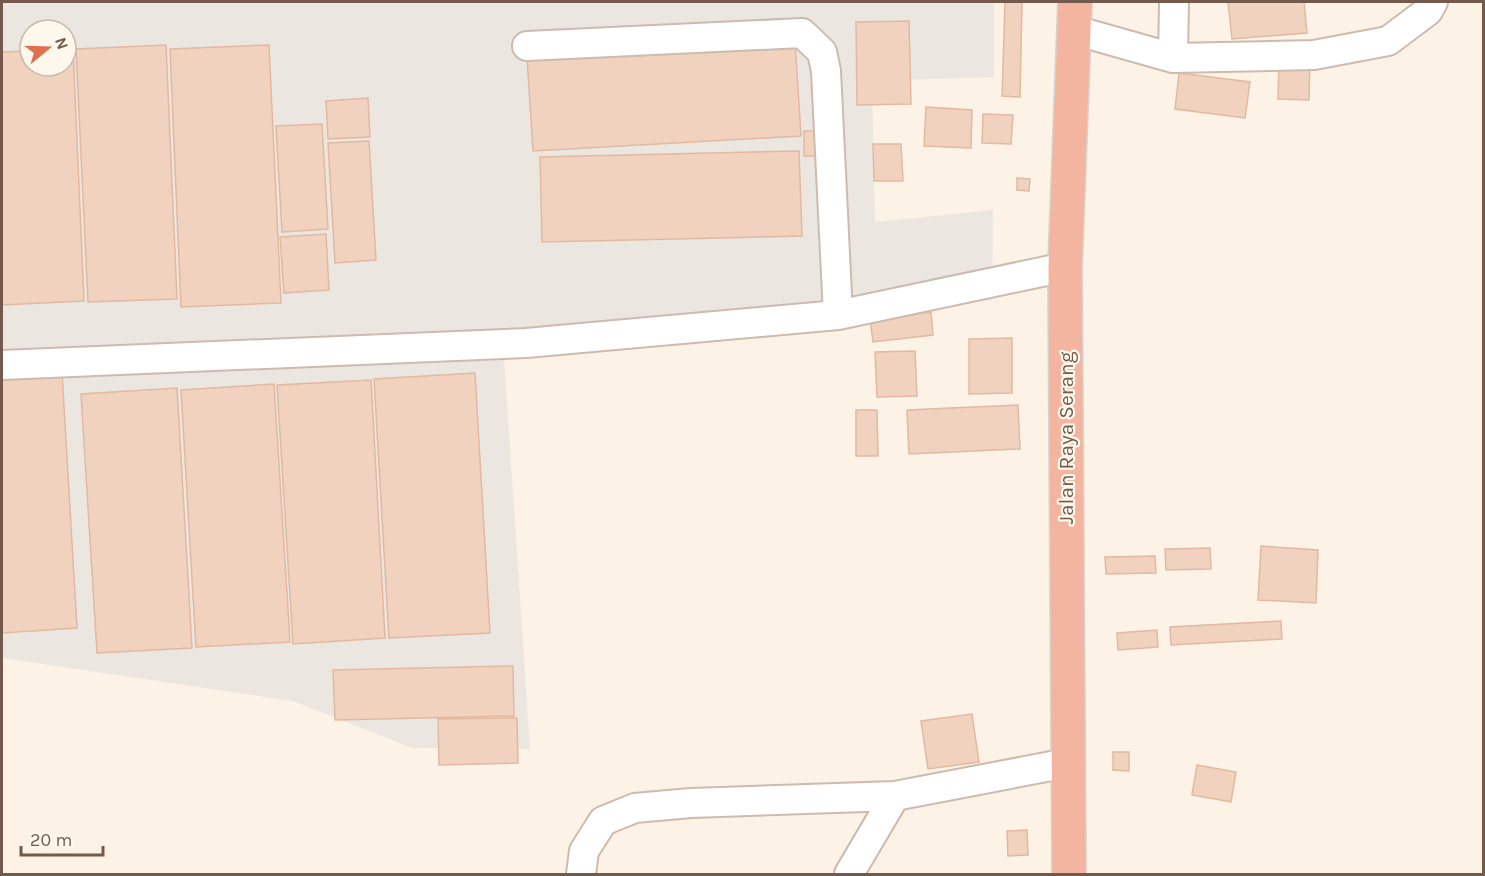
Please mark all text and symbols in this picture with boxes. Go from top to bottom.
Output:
north arrow [18,18,78,78]
text: N [51,35,73,52]
street label: Jalan Raya Serang [1054,351,1078,525]
scale bar [21,819,104,857]
text: 20 m [30,829,72,851]

